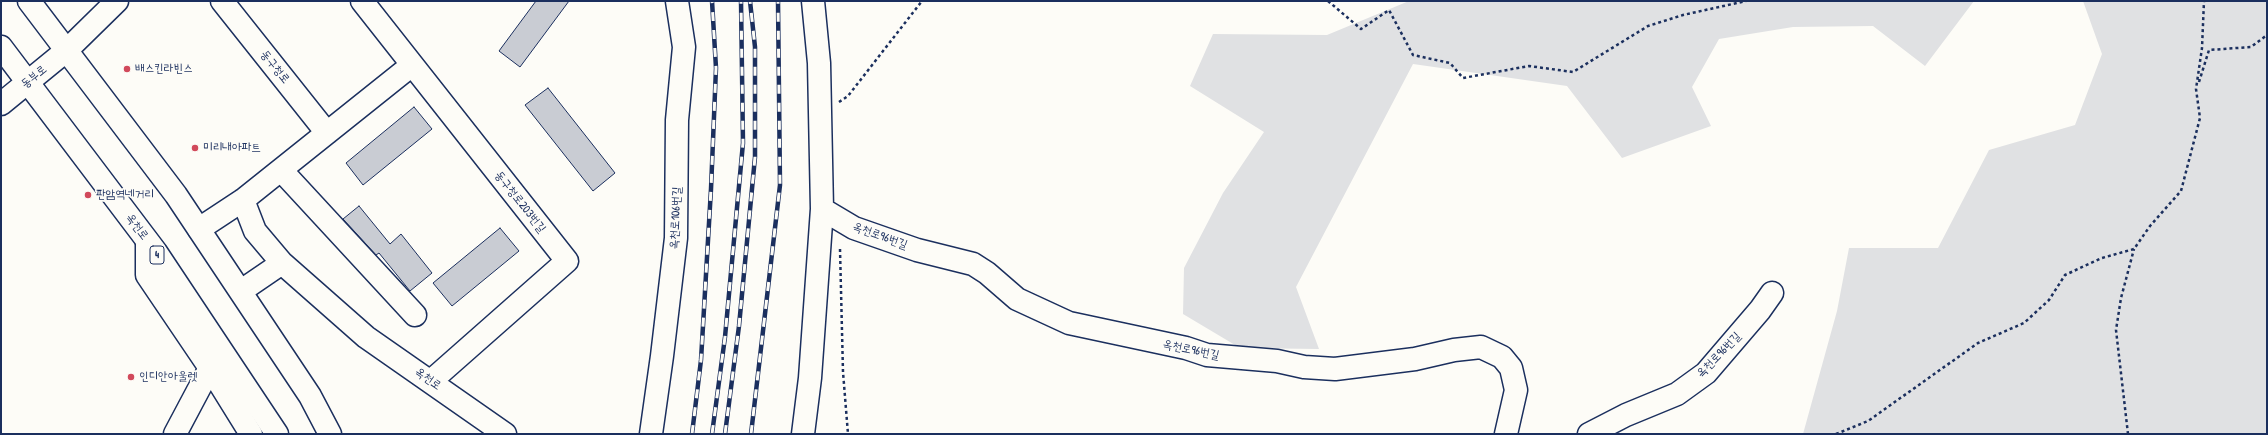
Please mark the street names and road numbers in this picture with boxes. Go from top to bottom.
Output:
street label: 동구청로 [257,47,293,87]
street label: 동부로 [18,62,50,92]
street label: 동구청로203번길 [491,168,549,236]
street label: 옥천로106번길 [667,186,685,250]
street label: 옥천로 [123,211,151,243]
street label: 옥천로96번길 [851,219,909,253]
road number: 4 [150,246,164,264]
street label: 옥천로96번길 [1694,329,1744,381]
street label: 옥천로96번길 [1161,337,1221,363]
street label: 옥천로 [412,365,444,393]

